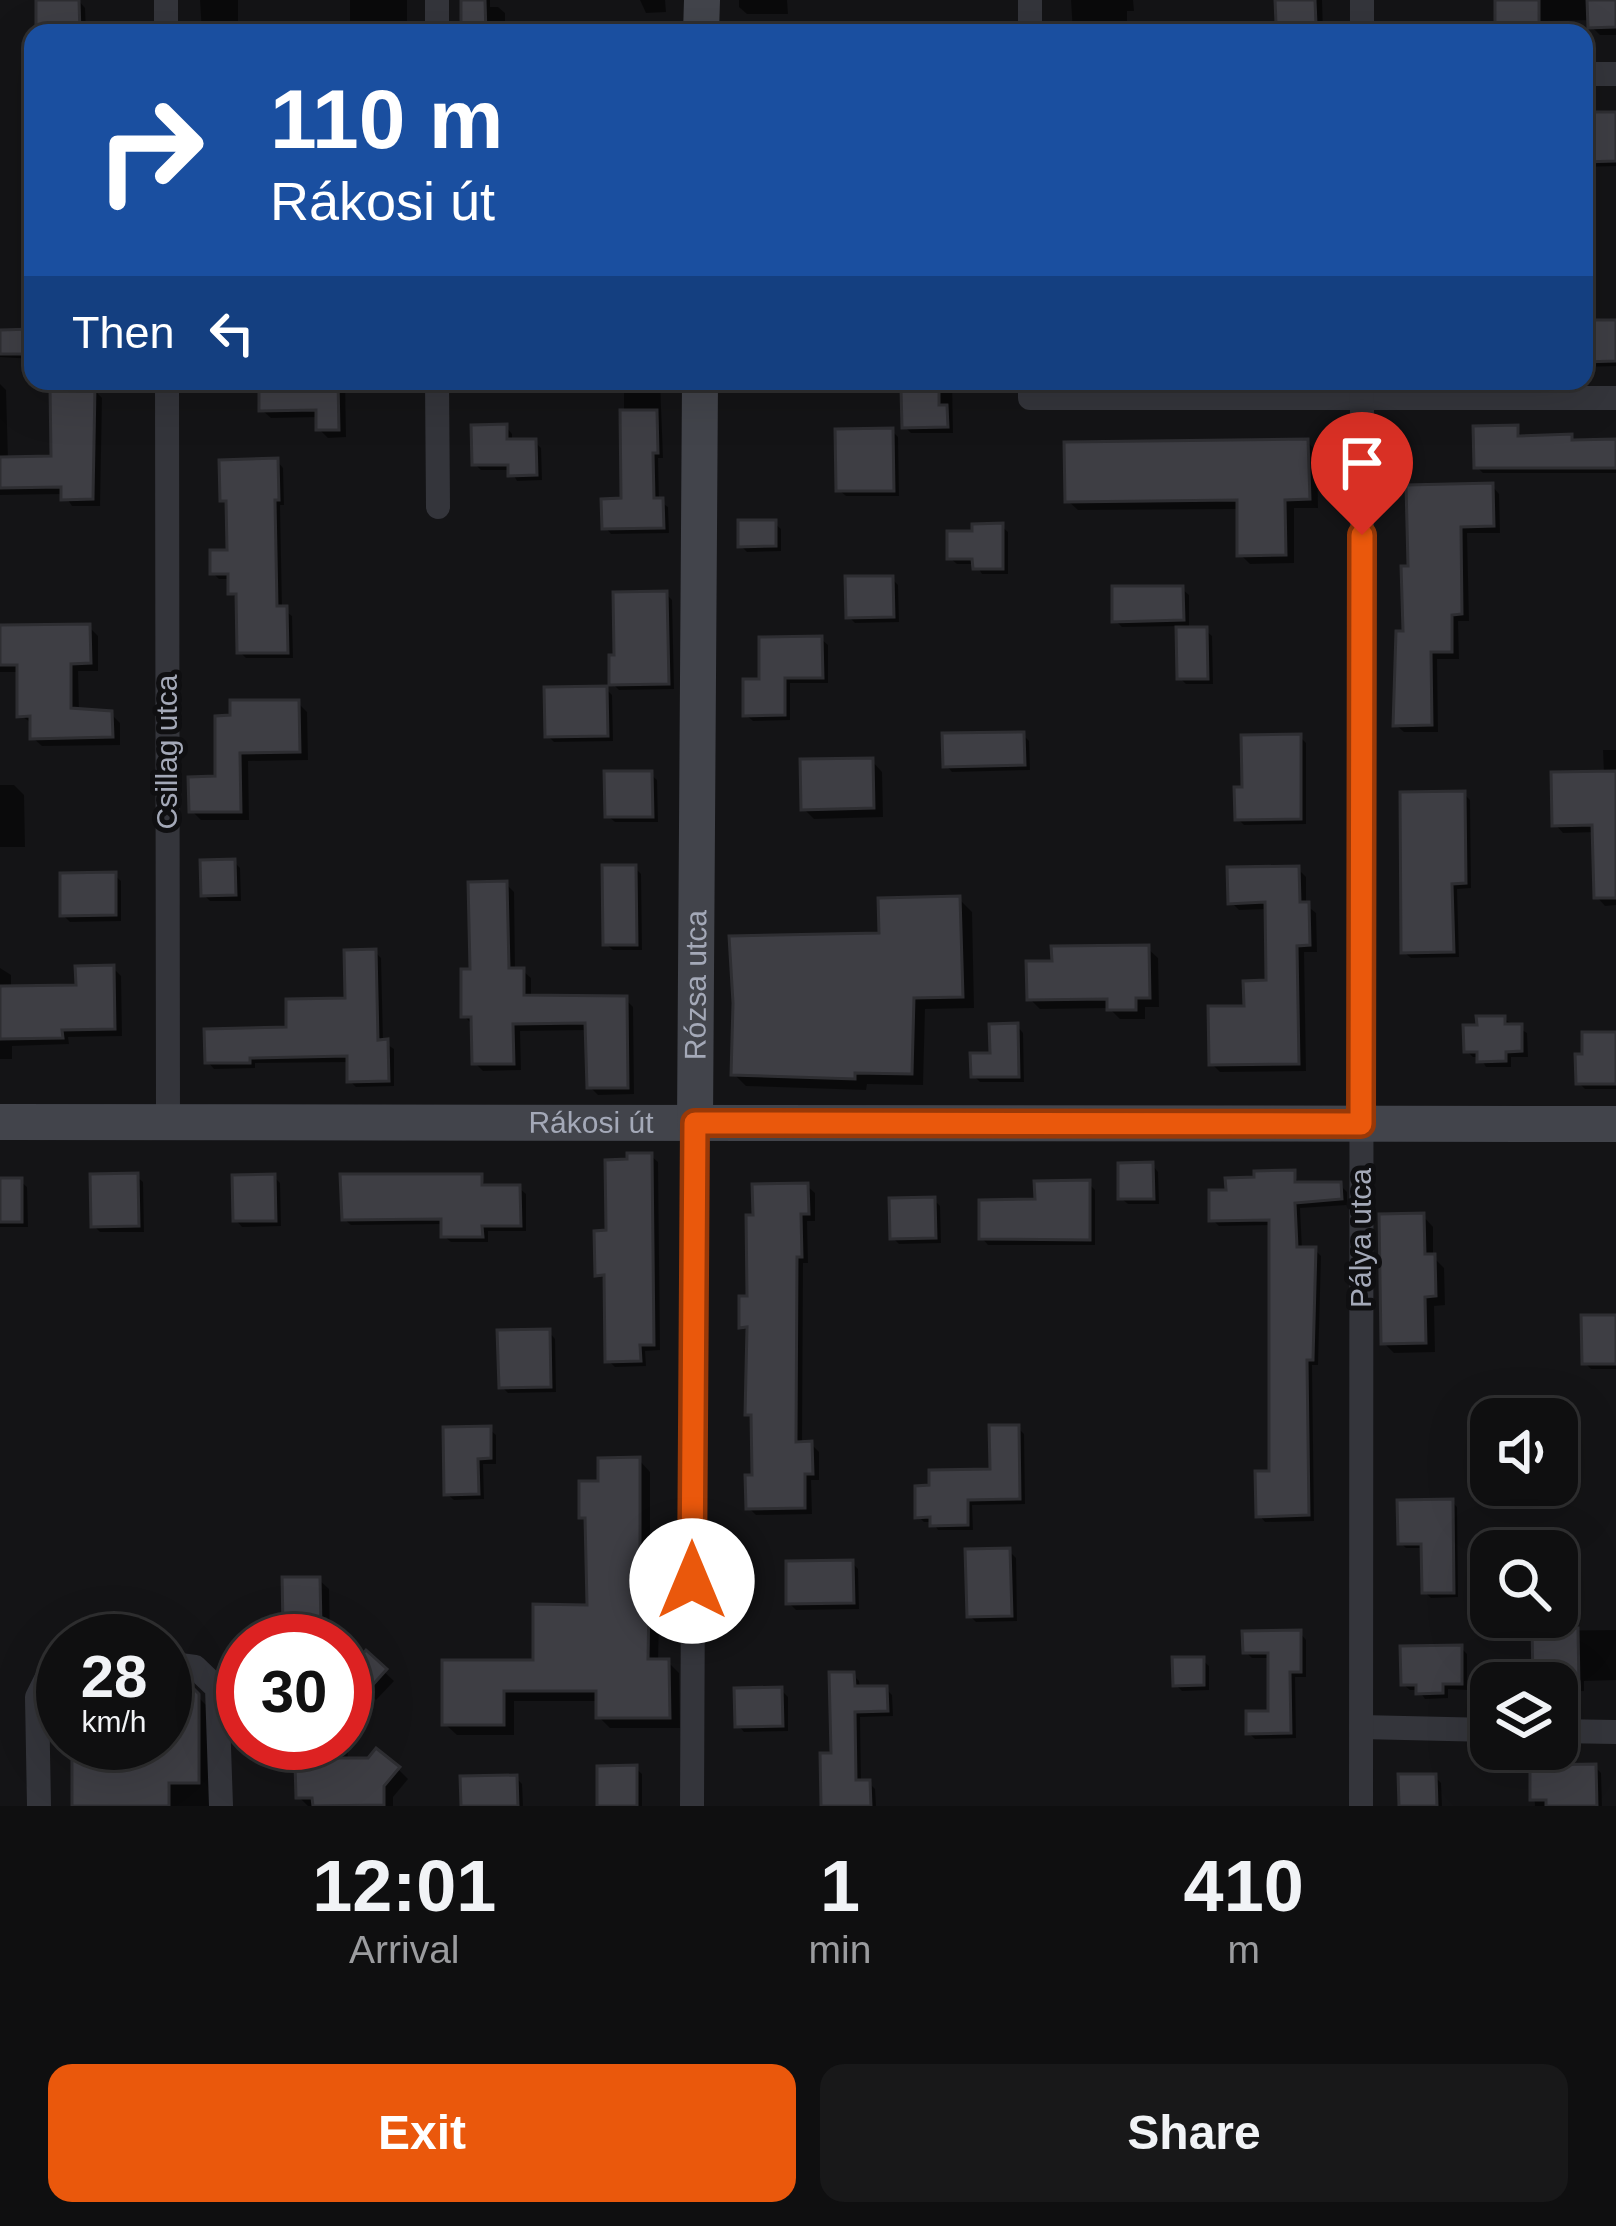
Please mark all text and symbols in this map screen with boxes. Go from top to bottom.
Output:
icon: right [72,72,228,228]
text: 110 m [270,72,504,166]
text: Rákosi út [270,171,495,231]
icon: left [199,300,265,366]
text: Then [72,307,175,358]
pin [1311,412,1413,535]
icon: arrive [1329,430,1395,496]
street label: Csillag utca [150,674,183,830]
street label: Rózsa utca [678,910,712,1060]
street label: Rákosi út [528,1106,654,1139]
street label: Pálya utca [1344,1168,1377,1308]
map controls [1470,1398,1578,1770]
button: sound [1470,1398,1578,1506]
position arrow [629,1518,755,1644]
button: search [1470,1530,1578,1638]
speed limit sign: 30 [216,1614,372,1770]
text: 28 [81,1643,147,1710]
button: layers [1470,1662,1578,1770]
text: km/h [81,1705,147,1738]
text: 12:01 [312,1846,496,1926]
text: 1 [820,1846,860,1926]
text: 410 [1184,1846,1304,1926]
text: Arrival [349,1928,460,1971]
text: min [809,1928,871,1971]
text: m [1227,1928,1260,1971]
button: Exit [48,2064,796,2202]
button: Share [820,2064,1568,2202]

